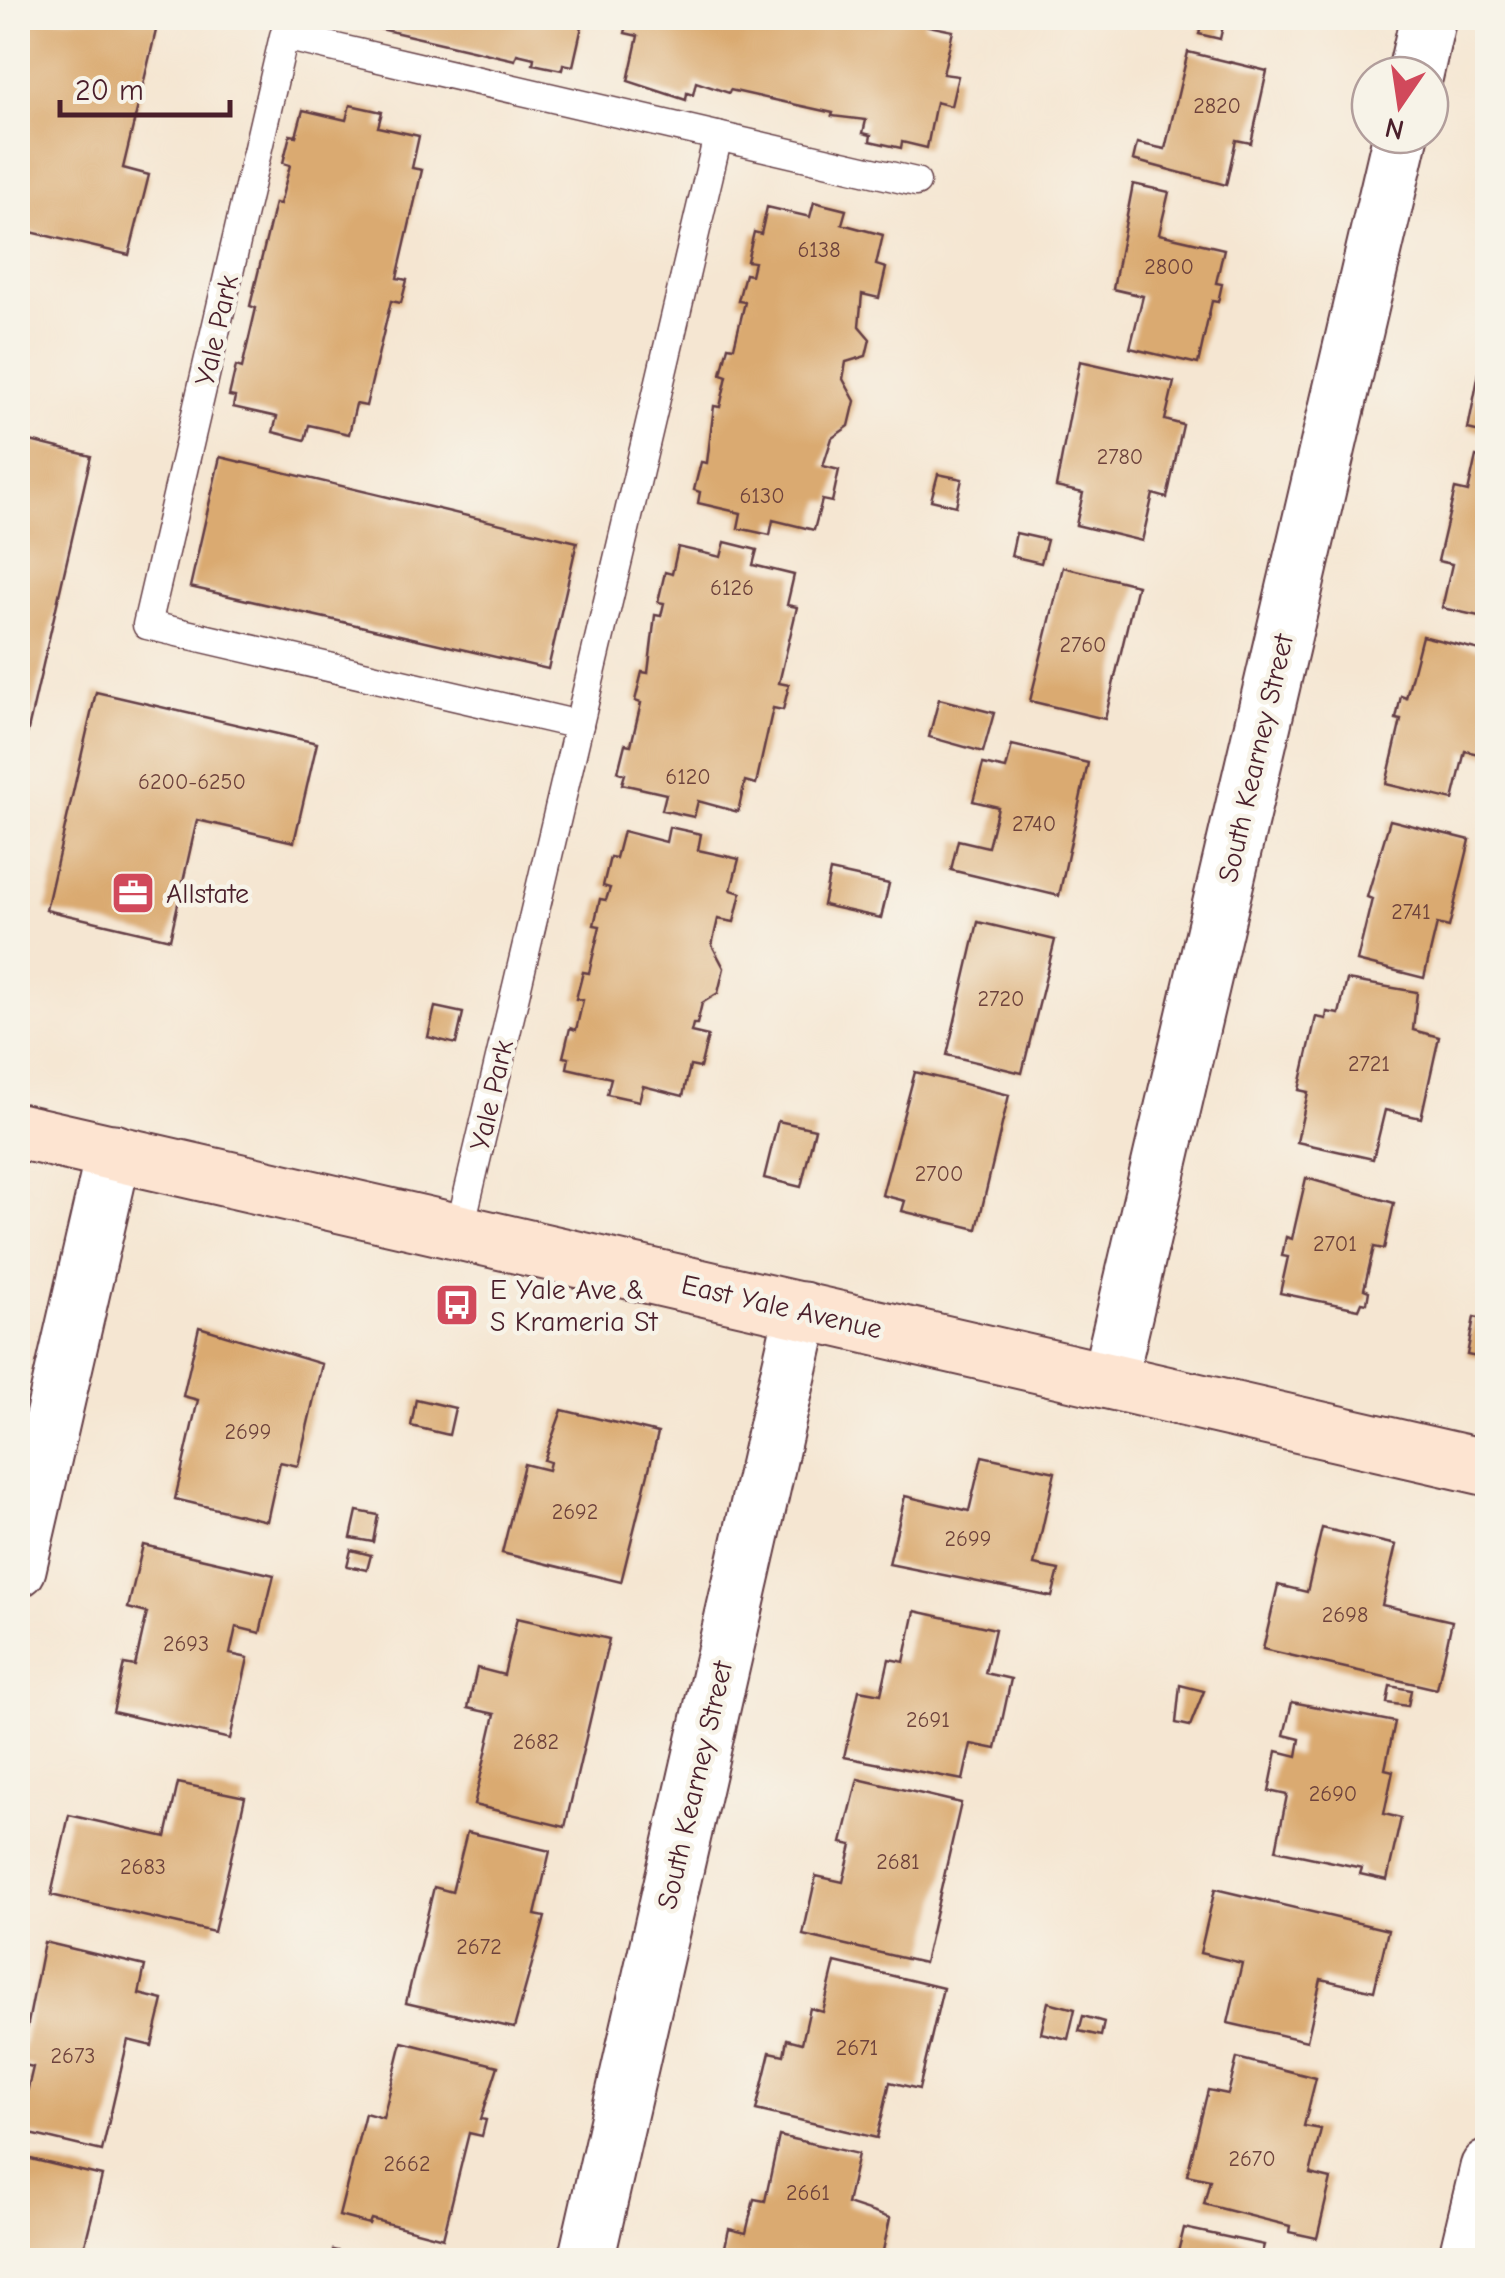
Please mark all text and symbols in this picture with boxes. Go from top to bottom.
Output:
scale bar [60,55,230,117]
north arrow [1350,55,1450,155]
text: 20 m [75,73,144,108]
house number: 2820 [1193,93,1241,119]
text: N [1382,111,1407,146]
house number: 6138 [797,237,841,263]
house number: 2800 [1144,254,1194,280]
street label: Yale Park [189,271,245,389]
house number: 2780 [1097,444,1143,470]
house number: 6130 [739,483,785,509]
house number: 6126 [710,575,754,601]
street label: South Kearney Street [1212,630,1300,885]
house number: 2760 [1059,632,1107,658]
house number: 6120 [665,764,711,790]
house number: 6200-6250 [138,769,246,795]
house number: 2740 [1012,811,1056,837]
office icon: Allstate [110,870,156,916]
place label: Allstate [166,878,249,910]
house number: 2741 [1391,899,1431,925]
house number: 2720 [978,986,1024,1012]
street label: Yale Park [464,1036,520,1154]
house number: 2721 [1348,1051,1390,1077]
house number: 2700 [915,1161,963,1187]
house number: 2701 [1313,1231,1357,1257]
street label: East Yale Avenue [679,1268,885,1346]
place label: E Yale Ave & S Krameria St [490,1274,658,1338]
bus stop icon: E Yale Ave & S Krameria St [434,1282,480,1328]
house number: 2699 [225,1419,271,1445]
house number: 2692 [552,1499,598,1525]
house number: 2699 [945,1526,991,1552]
house number: 2698 [1322,1602,1368,1628]
house number: 2693 [163,1631,209,1657]
street label: South Kearney Street [651,1657,739,1912]
house number: 2691 [906,1707,950,1733]
house number: 2682 [513,1729,559,1755]
house number: 2690 [1309,1781,1357,1807]
house number: 2681 [876,1849,920,1875]
house number: 2683 [120,1854,166,1880]
house number: 2672 [456,1934,502,1960]
house number: 2671 [836,2035,878,2061]
house number: 2673 [51,2043,95,2069]
house number: 2670 [1228,2146,1276,2172]
house number: 2662 [384,2151,430,2177]
house number: 2661 [786,2180,830,2206]

